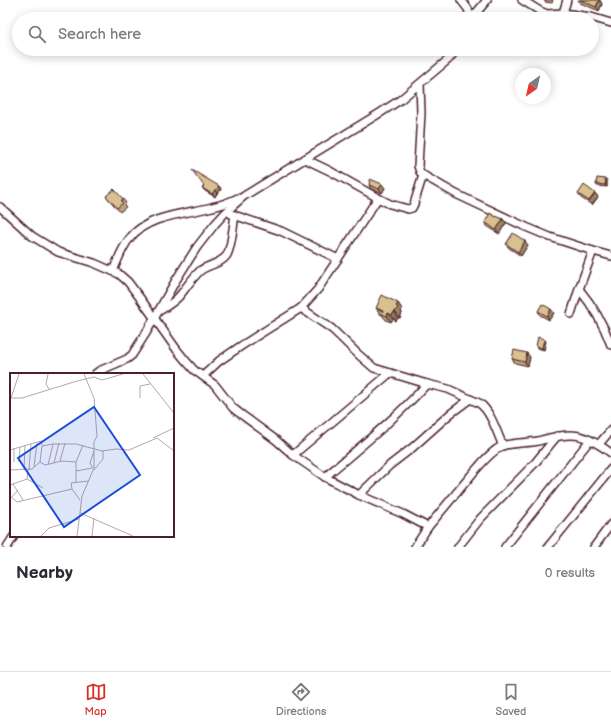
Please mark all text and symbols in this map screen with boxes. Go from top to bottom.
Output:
search box [12,12,599,56]
icon: search [26,23,48,45]
text: Search here [58,25,141,44]
north arrow [515,68,551,104]
inset map [10,373,174,537]
text: Nearby [16,563,73,583]
text: 0 results [545,565,595,581]
tab: Map [85,681,107,718]
tab: Directions [276,681,326,718]
tab: Saved [496,681,526,718]

